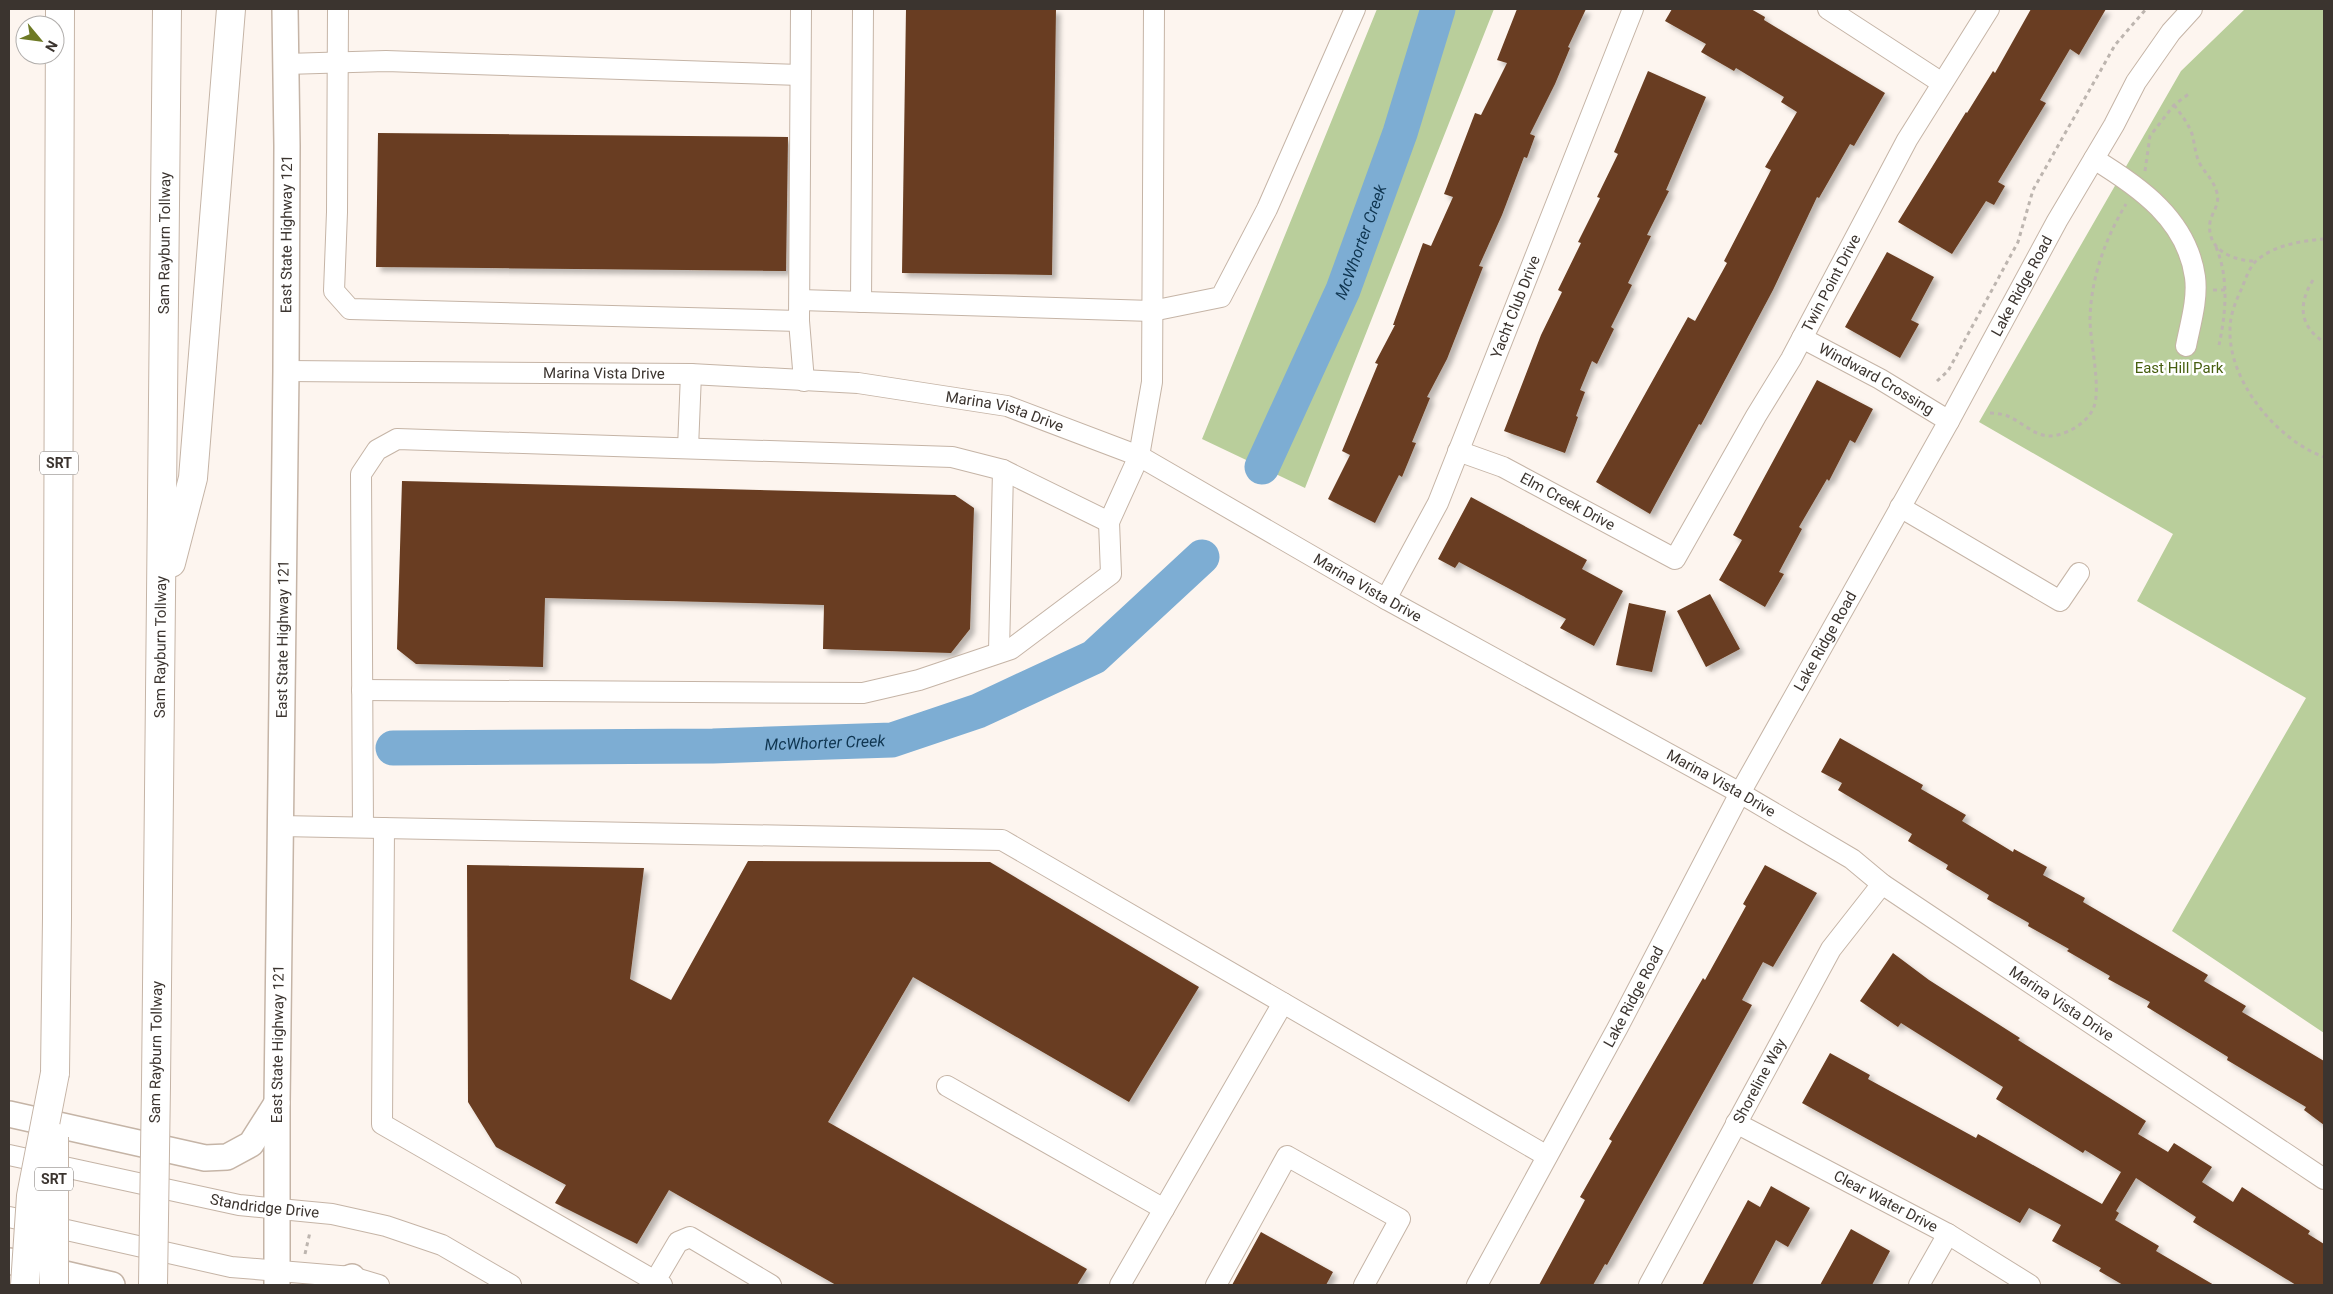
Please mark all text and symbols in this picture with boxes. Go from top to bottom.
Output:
north arrow [15,15,65,65]
text: N [42,38,61,55]
street label: East State Highway 121 [277,155,296,313]
street label: Sam Rayburn Tollway [155,172,174,314]
water label: McWhorter Creek [1331,181,1390,302]
street label: Twin Point Drive [1798,231,1864,335]
street label: Lake Ridge Road [1988,233,2056,339]
street label: Yacht Club Drive [1487,253,1544,361]
street label: Windward Crossing [1816,339,1937,419]
park label: East Hill Park [2135,359,2224,377]
street label: Marina Vista Drive [543,364,665,383]
street label: Marina Vista Drive [944,388,1066,436]
road number: SRT [40,452,78,474]
street label: Elm Creek Drive [1517,469,1618,534]
street label: Marina Vista Drive [1310,550,1425,626]
street label: East State Highway 121 [273,560,293,718]
street label: Sam Rayburn Tollway [151,576,170,718]
street label: Lake Ridge Road [1790,588,1860,694]
water label: McWhorter Creek [764,731,887,754]
street label: Marina Vista Drive [1664,746,1779,821]
street label: Lake Ridge Road [1600,943,1667,1050]
street label: Marina Vista Drive [2006,962,2117,1045]
street label: East State Highway 121 [268,965,288,1123]
street label: Sam Rayburn Tollway [146,981,166,1123]
street label: Shoreline Way [1729,1035,1790,1127]
street label: Clear Water Drive [1831,1167,1941,1236]
road number: SRT [35,1168,73,1190]
street label: Standridge Drive [208,1190,320,1222]

